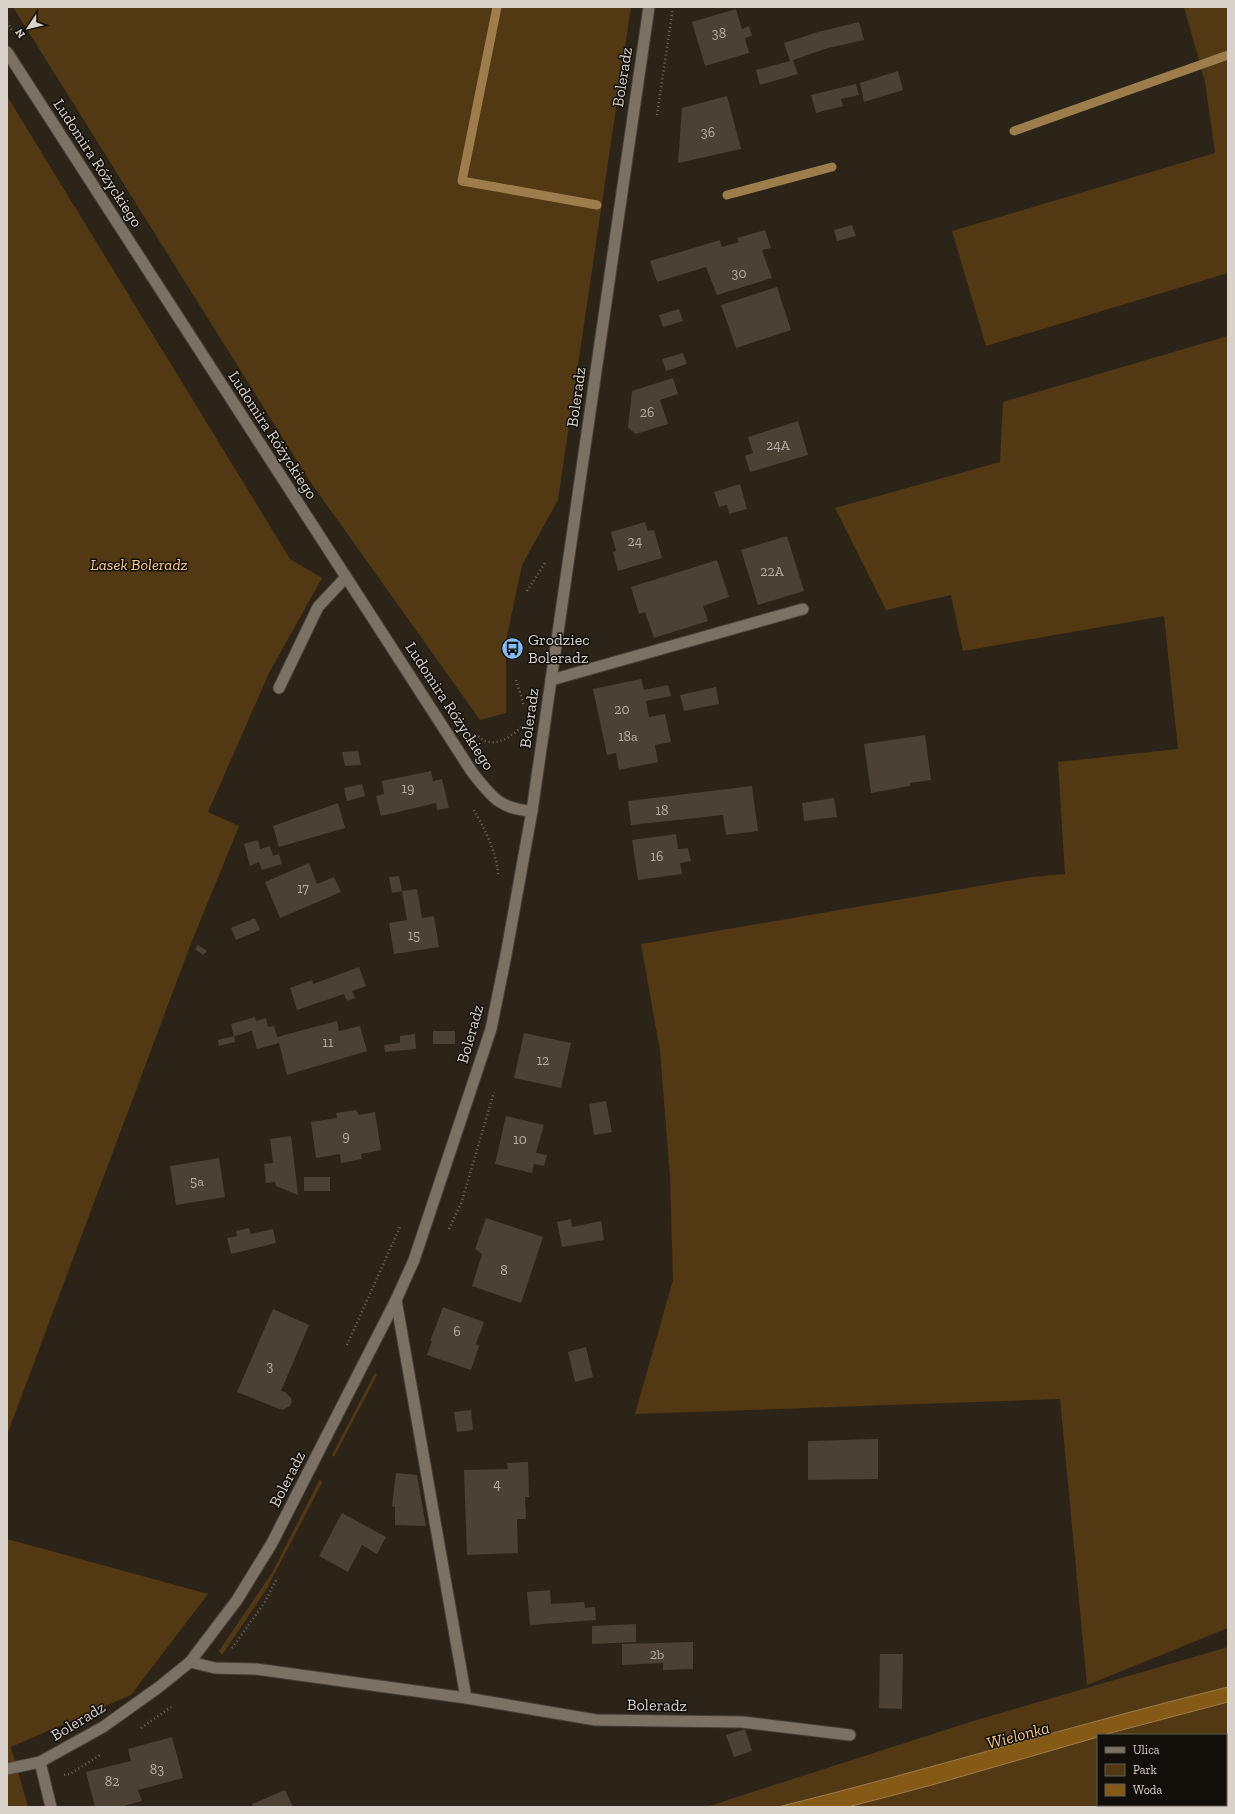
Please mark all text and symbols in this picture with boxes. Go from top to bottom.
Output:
north arrow [8,8,48,48]
house number: 38 [712,25,726,42]
text: N [12,26,28,41]
street label: Boleradz [608,46,636,108]
street label: Ludomira Różyckiego [50,95,146,231]
house number: 36 [701,124,715,141]
house number: 30 [732,265,746,282]
street label: Boleradz [562,366,590,428]
street label: Ludomira Różyckiego [225,367,321,503]
house number: 26 [640,404,654,421]
house number: 24A [766,437,791,454]
house number: 24 [628,533,643,550]
park label: Lasek Boleradz [90,555,188,574]
house number: 22A [760,563,785,580]
place label: Grodziec Boleradz [528,630,590,667]
bus stop icon: Grodziec Boleradz [500,635,526,661]
street label: Ludomira Różyckiego [402,638,498,774]
street label: Boleradz [515,687,543,749]
house number: 20 [614,701,630,718]
house number: 18a [618,728,638,745]
house number: 19 [402,780,414,797]
house number: 18 [656,802,668,819]
house number: 16 [651,848,663,865]
house number: 17 [297,880,309,897]
house number: 15 [408,927,420,944]
street label: Boleradz [453,1002,487,1066]
house number: 11 [323,1034,334,1051]
house number: 12 [537,1052,549,1069]
house number: 9 [342,1128,350,1145]
house number: 10 [513,1131,527,1148]
house number: 5a [190,1173,204,1190]
house number: 8 [500,1262,508,1279]
house number: 6 [453,1323,461,1340]
house number: 3 [267,1358,274,1375]
street label: Boleradz [265,1448,309,1510]
house number: 4 [493,1476,501,1493]
house number: 2b [650,1646,664,1663]
street label: Boleradz [627,1695,687,1715]
street label: Boleradz [47,1697,109,1745]
water label: Wielonka [984,1717,1052,1753]
legend [1097,1734,1227,1806]
text: Ulica [1133,1743,1160,1757]
house number: 83 [150,1761,164,1778]
text: Park [1133,1763,1158,1777]
house number: 82 [105,1773,119,1790]
text: Woda [1133,1783,1162,1797]

